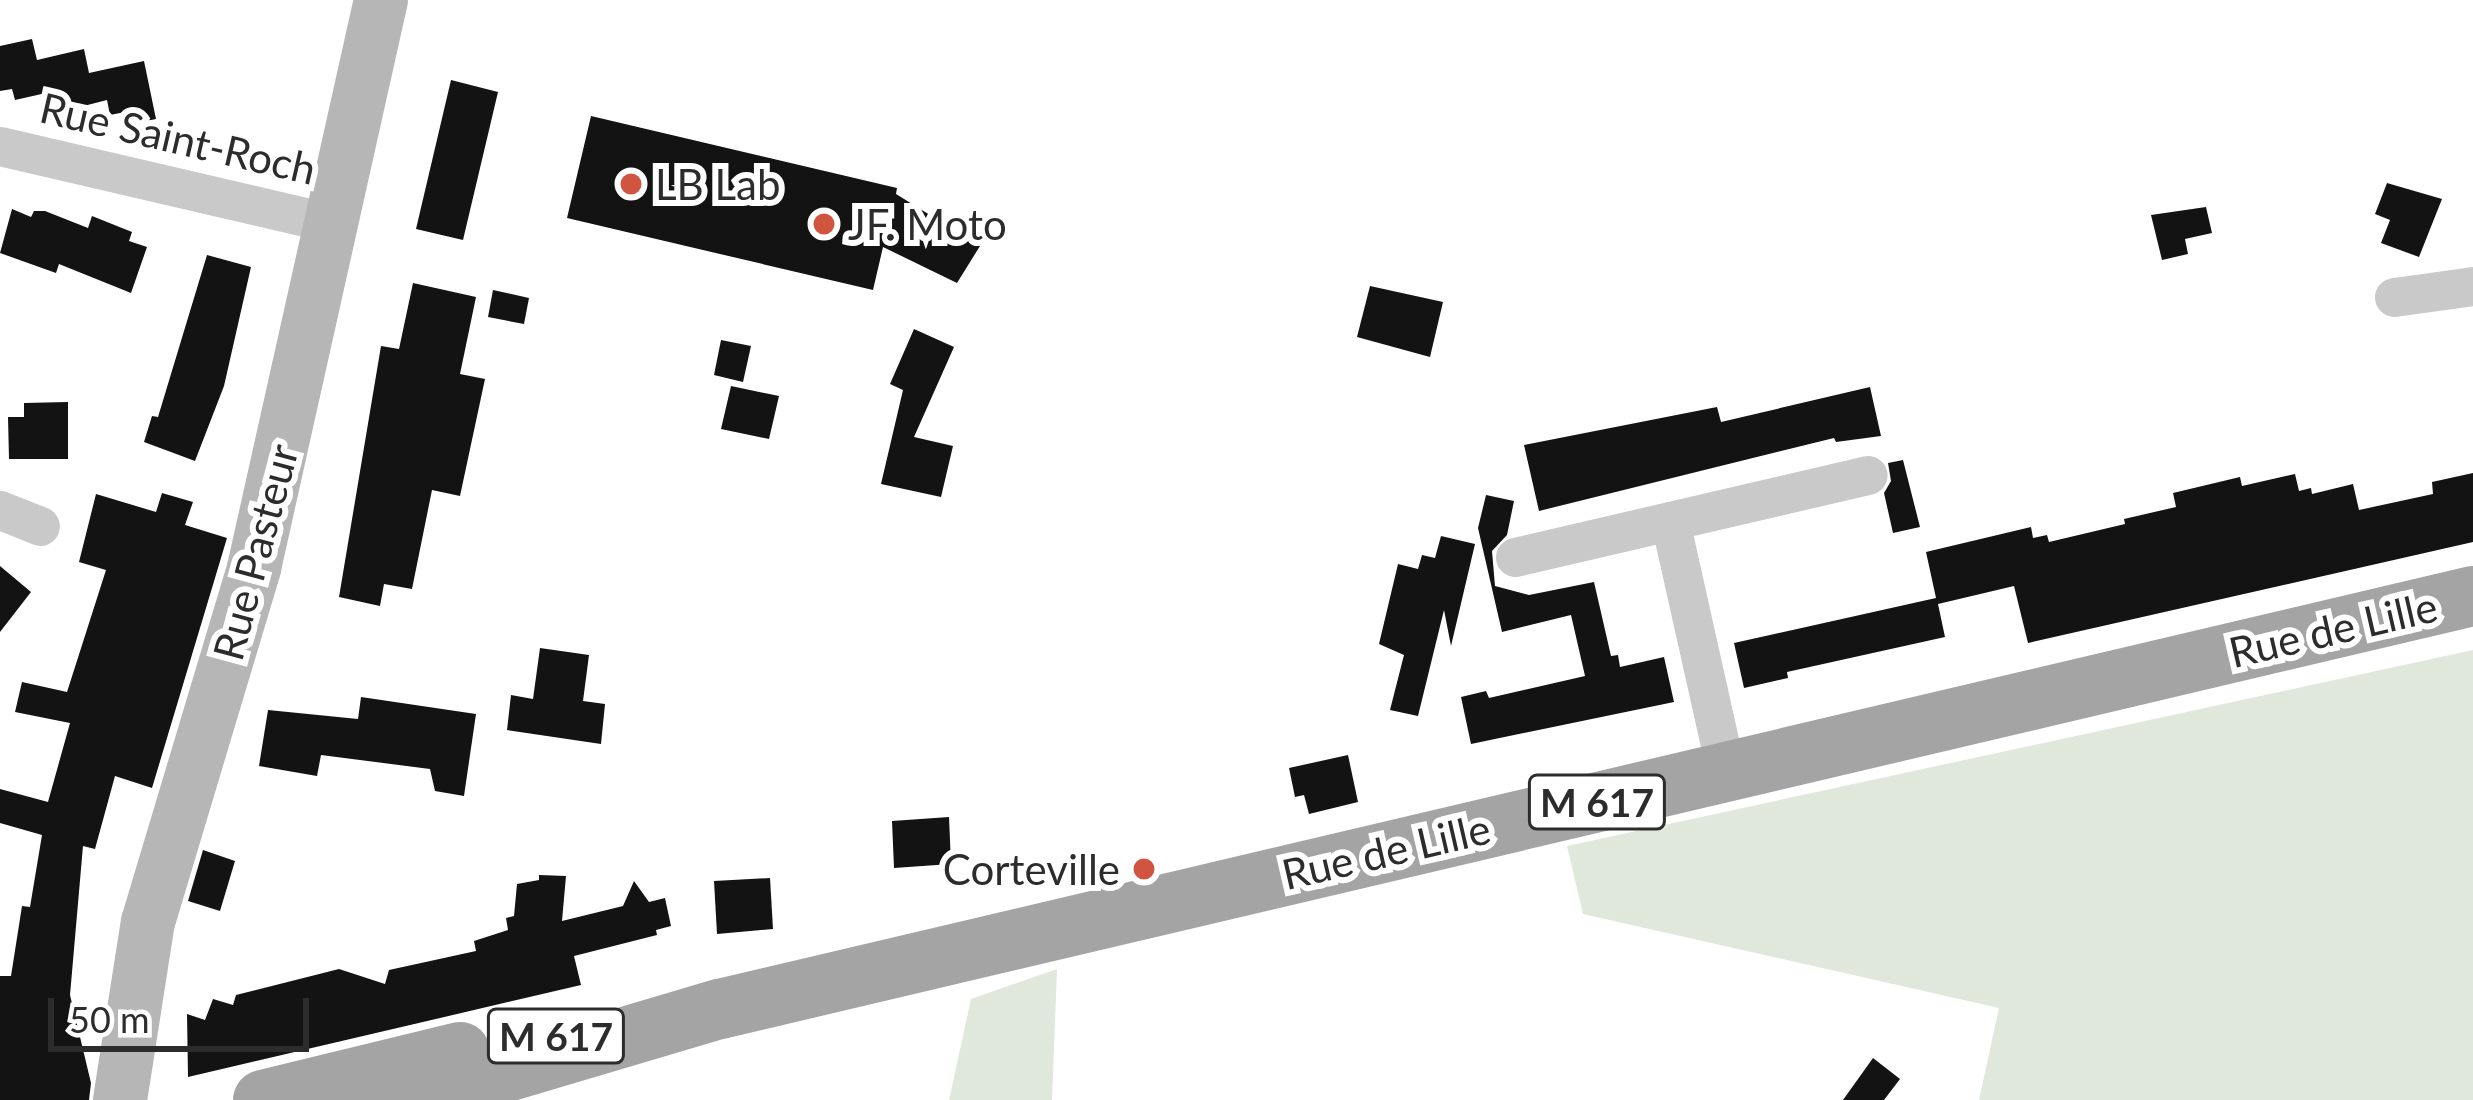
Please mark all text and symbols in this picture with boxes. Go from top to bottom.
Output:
street label: Rue Saint-Roch [35,82,321,194]
place label: LB Lab [655,159,780,209]
marker: LB Lab [618,171,644,197]
place label: JF. Moto [848,199,1007,249]
marker: JF. Moto [811,211,837,237]
street label: Rue Pasteur [202,439,308,665]
street label: Rue de Lille [2224,581,2442,677]
road number: M 617 [1525,769,1669,835]
street label: Rue de Lille [1277,803,1495,899]
place label: Corteville [943,844,1120,894]
marker: Corteville [1131,856,1157,882]
scale bar [54,974,315,1048]
text: 50 m [69,997,150,1041]
road number: M 617 [484,1003,628,1069]

